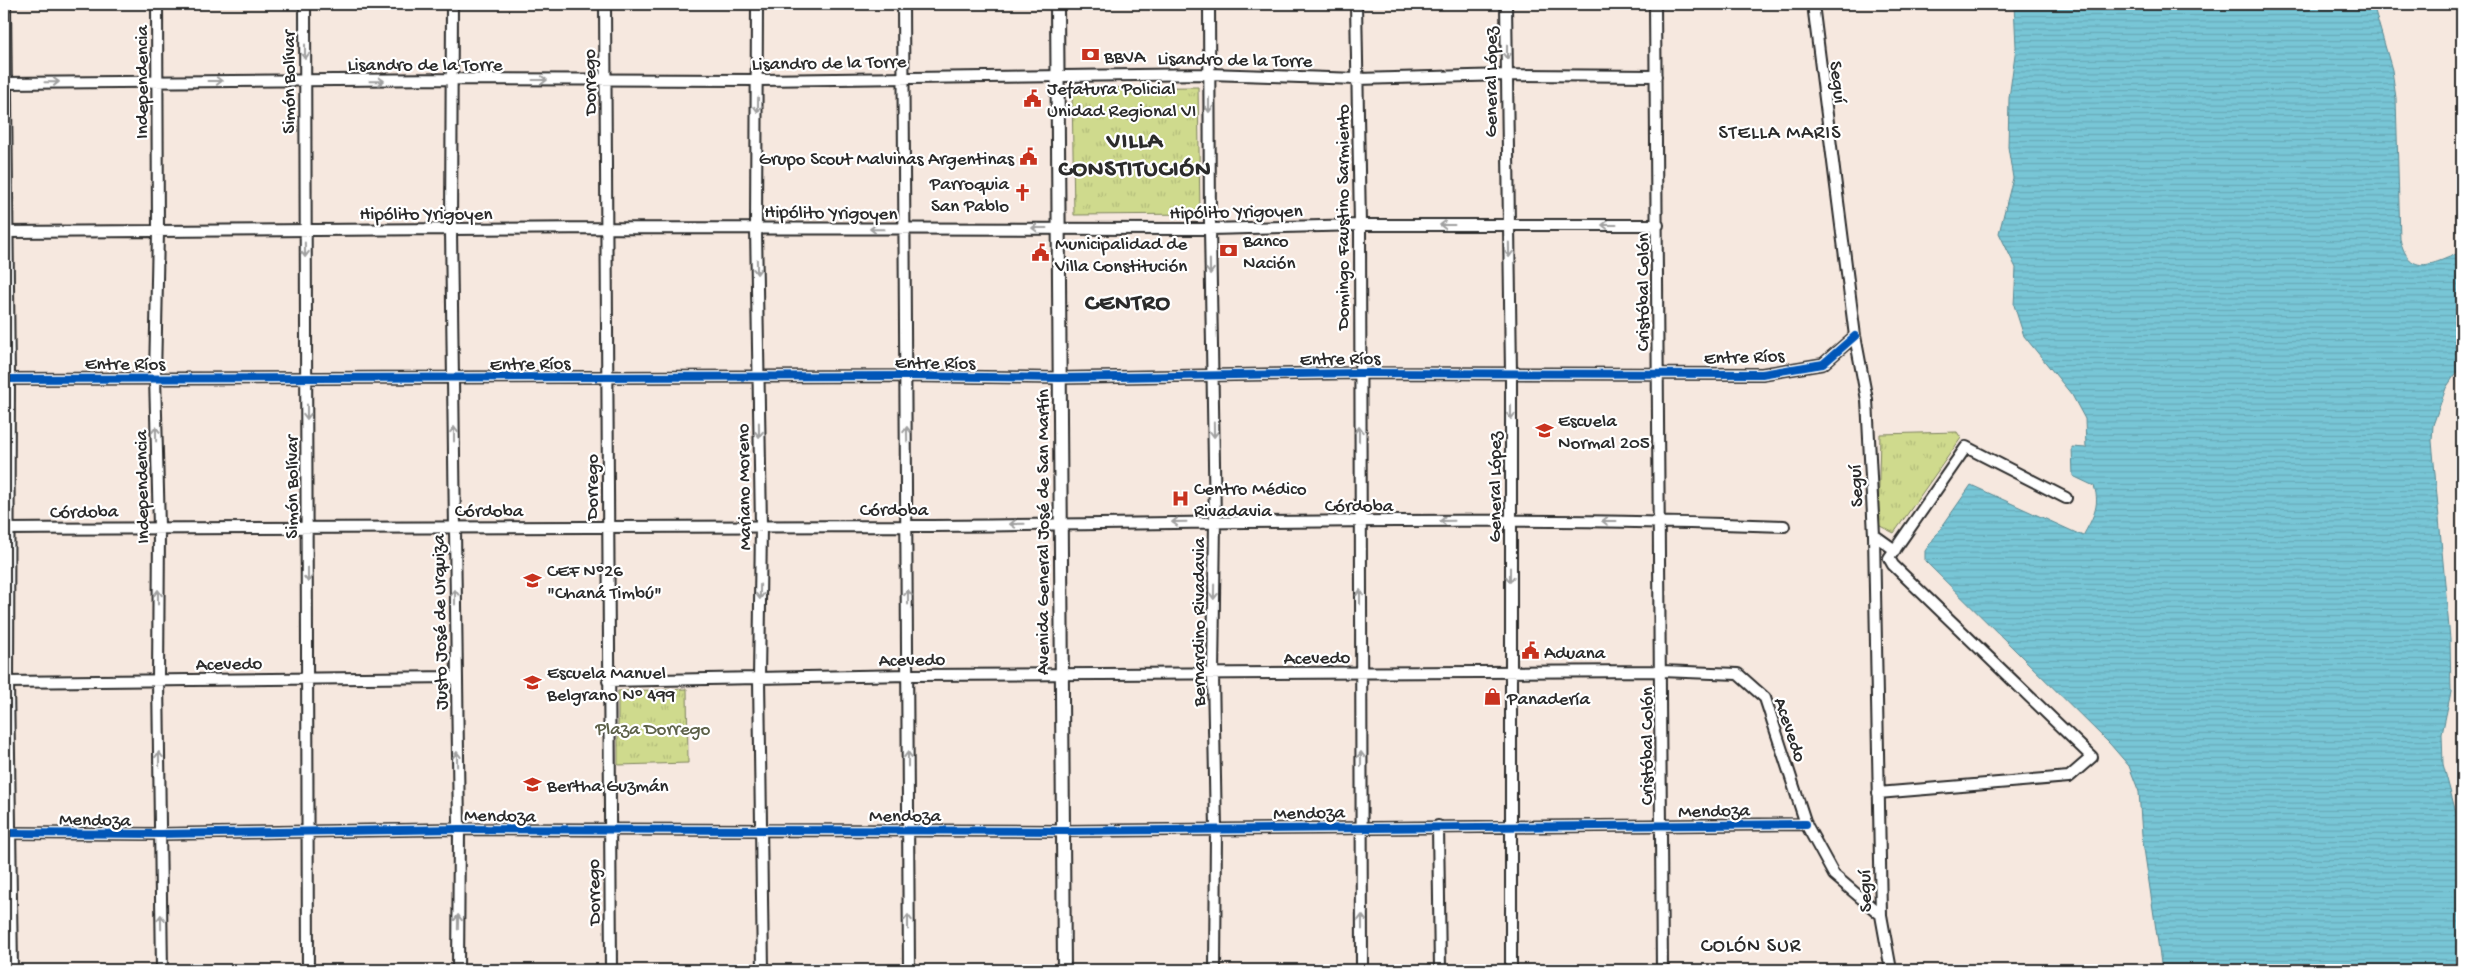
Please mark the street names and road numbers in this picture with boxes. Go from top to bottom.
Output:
street label: Independencia [132,24,155,139]
street label: General López [1481,26,1504,137]
street label: Simón Bolívar [279,28,302,134]
street label: Dorrego [579,49,604,117]
street label: Lisandro de la Torre [1157,49,1313,74]
street label: Lisandro de la Torre [751,52,907,77]
street label: Lisandro de la Torre [348,55,503,78]
street label: Seguí [1823,60,1851,106]
street label: Domingo Faustino Sarmiento [1333,104,1356,332]
street label: Hipólito Yrigoyen [1169,201,1303,226]
street label: Hipólito Yrigoyen [764,202,898,227]
street label: Hipólito Yrigoyen [359,204,493,227]
street label: Cristóbal Colón [1633,233,1656,351]
street label: Entre Ríos [1703,346,1786,371]
street label: Entre Ríos [1300,348,1382,373]
street label: Entre Ríos [490,353,572,378]
street label: Entre Ríos [895,353,976,376]
street label: Entre Ríos [85,354,166,377]
street label: Avenida General José de San Martín [1033,389,1056,675]
street label: Mariano Moreno [733,423,758,551]
street label: Independencia [131,428,156,544]
street label: General López [1485,431,1508,542]
street label: Simón Bolívar [282,433,305,539]
street label: Dorrego [582,454,605,522]
street label: Seguí [1845,463,1870,508]
street label: Córdoba [1325,496,1395,519]
street label: Córdoba [860,500,930,523]
street label: Córdoba [50,501,120,526]
street label: Córdoba [455,501,525,524]
street label: Justo José de Urquiza [428,532,455,710]
street label: Bernardino Rivadavia [1189,536,1212,707]
street label: Acevedo [1284,647,1351,672]
street label: Acevedo [879,649,946,674]
street label: Acevedo [196,653,263,678]
street label: Cristóbal Colón [1637,687,1660,805]
street label: Acevedo [1767,695,1810,766]
street label: Mendoza [1678,800,1752,825]
street label: Mendoza [1273,802,1347,827]
street label: Mendoza [464,805,538,830]
street label: Mendoza [869,806,942,829]
street label: Mendoza [59,809,133,834]
street label: Dorrego [583,859,608,927]
street label: Seguí [1854,868,1879,913]

